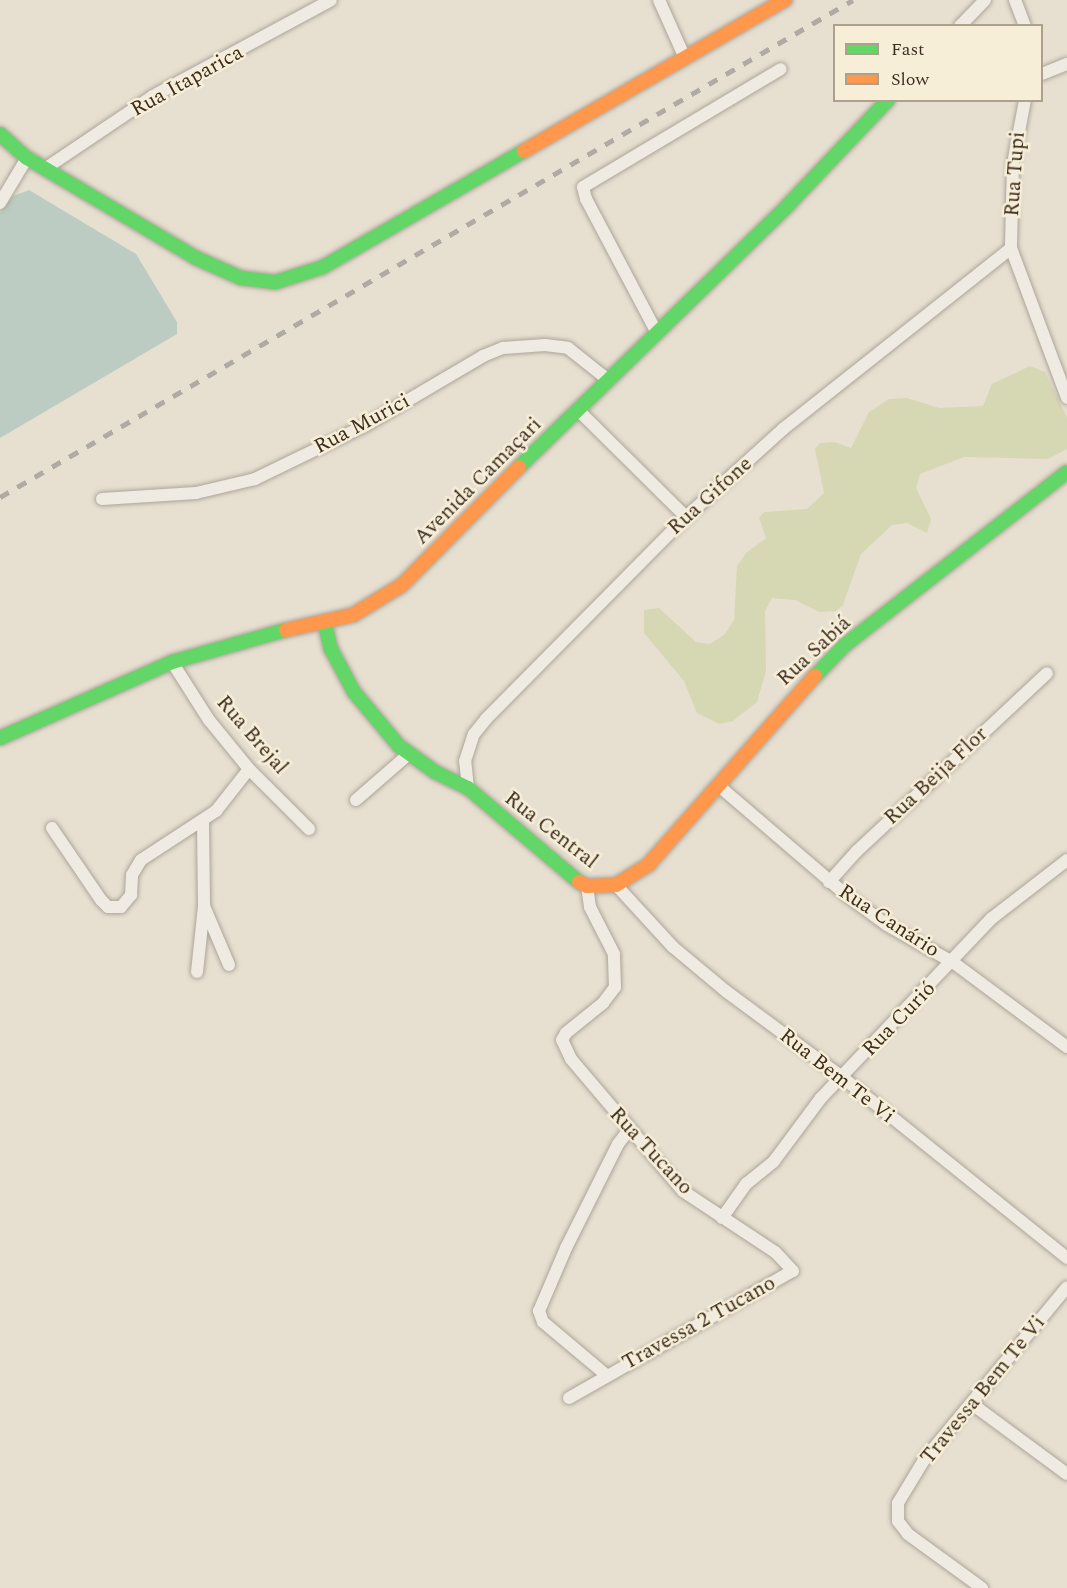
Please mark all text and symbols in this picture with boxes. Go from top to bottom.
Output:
legend [833,24,1043,102]
text: Fast [891,36,924,63]
street label: Rua Itaparica [126,40,248,122]
text: Slow [891,66,929,93]
street label: Rua Tupi [999,131,1031,217]
street label: Rua Murici [310,388,414,460]
street label: Avenida Camaçari [409,412,547,550]
street label: Rua Gifone [663,452,757,540]
street label: Rua Sabiá [772,611,856,691]
street label: Rua Brejal [211,690,293,780]
street label: Rua Beija Flor [879,722,993,830]
street label: Rua Central [499,786,603,874]
street label: Rua Canário [834,879,944,963]
street label: Rua Curió [857,976,941,1062]
street label: Rua Bem Te Vi [774,1023,900,1129]
street label: Rua Tucano [604,1102,698,1200]
street label: Travessa 2 Tucano [618,1270,780,1376]
street label: Travessa Bem Te Vi [915,1311,1051,1469]

